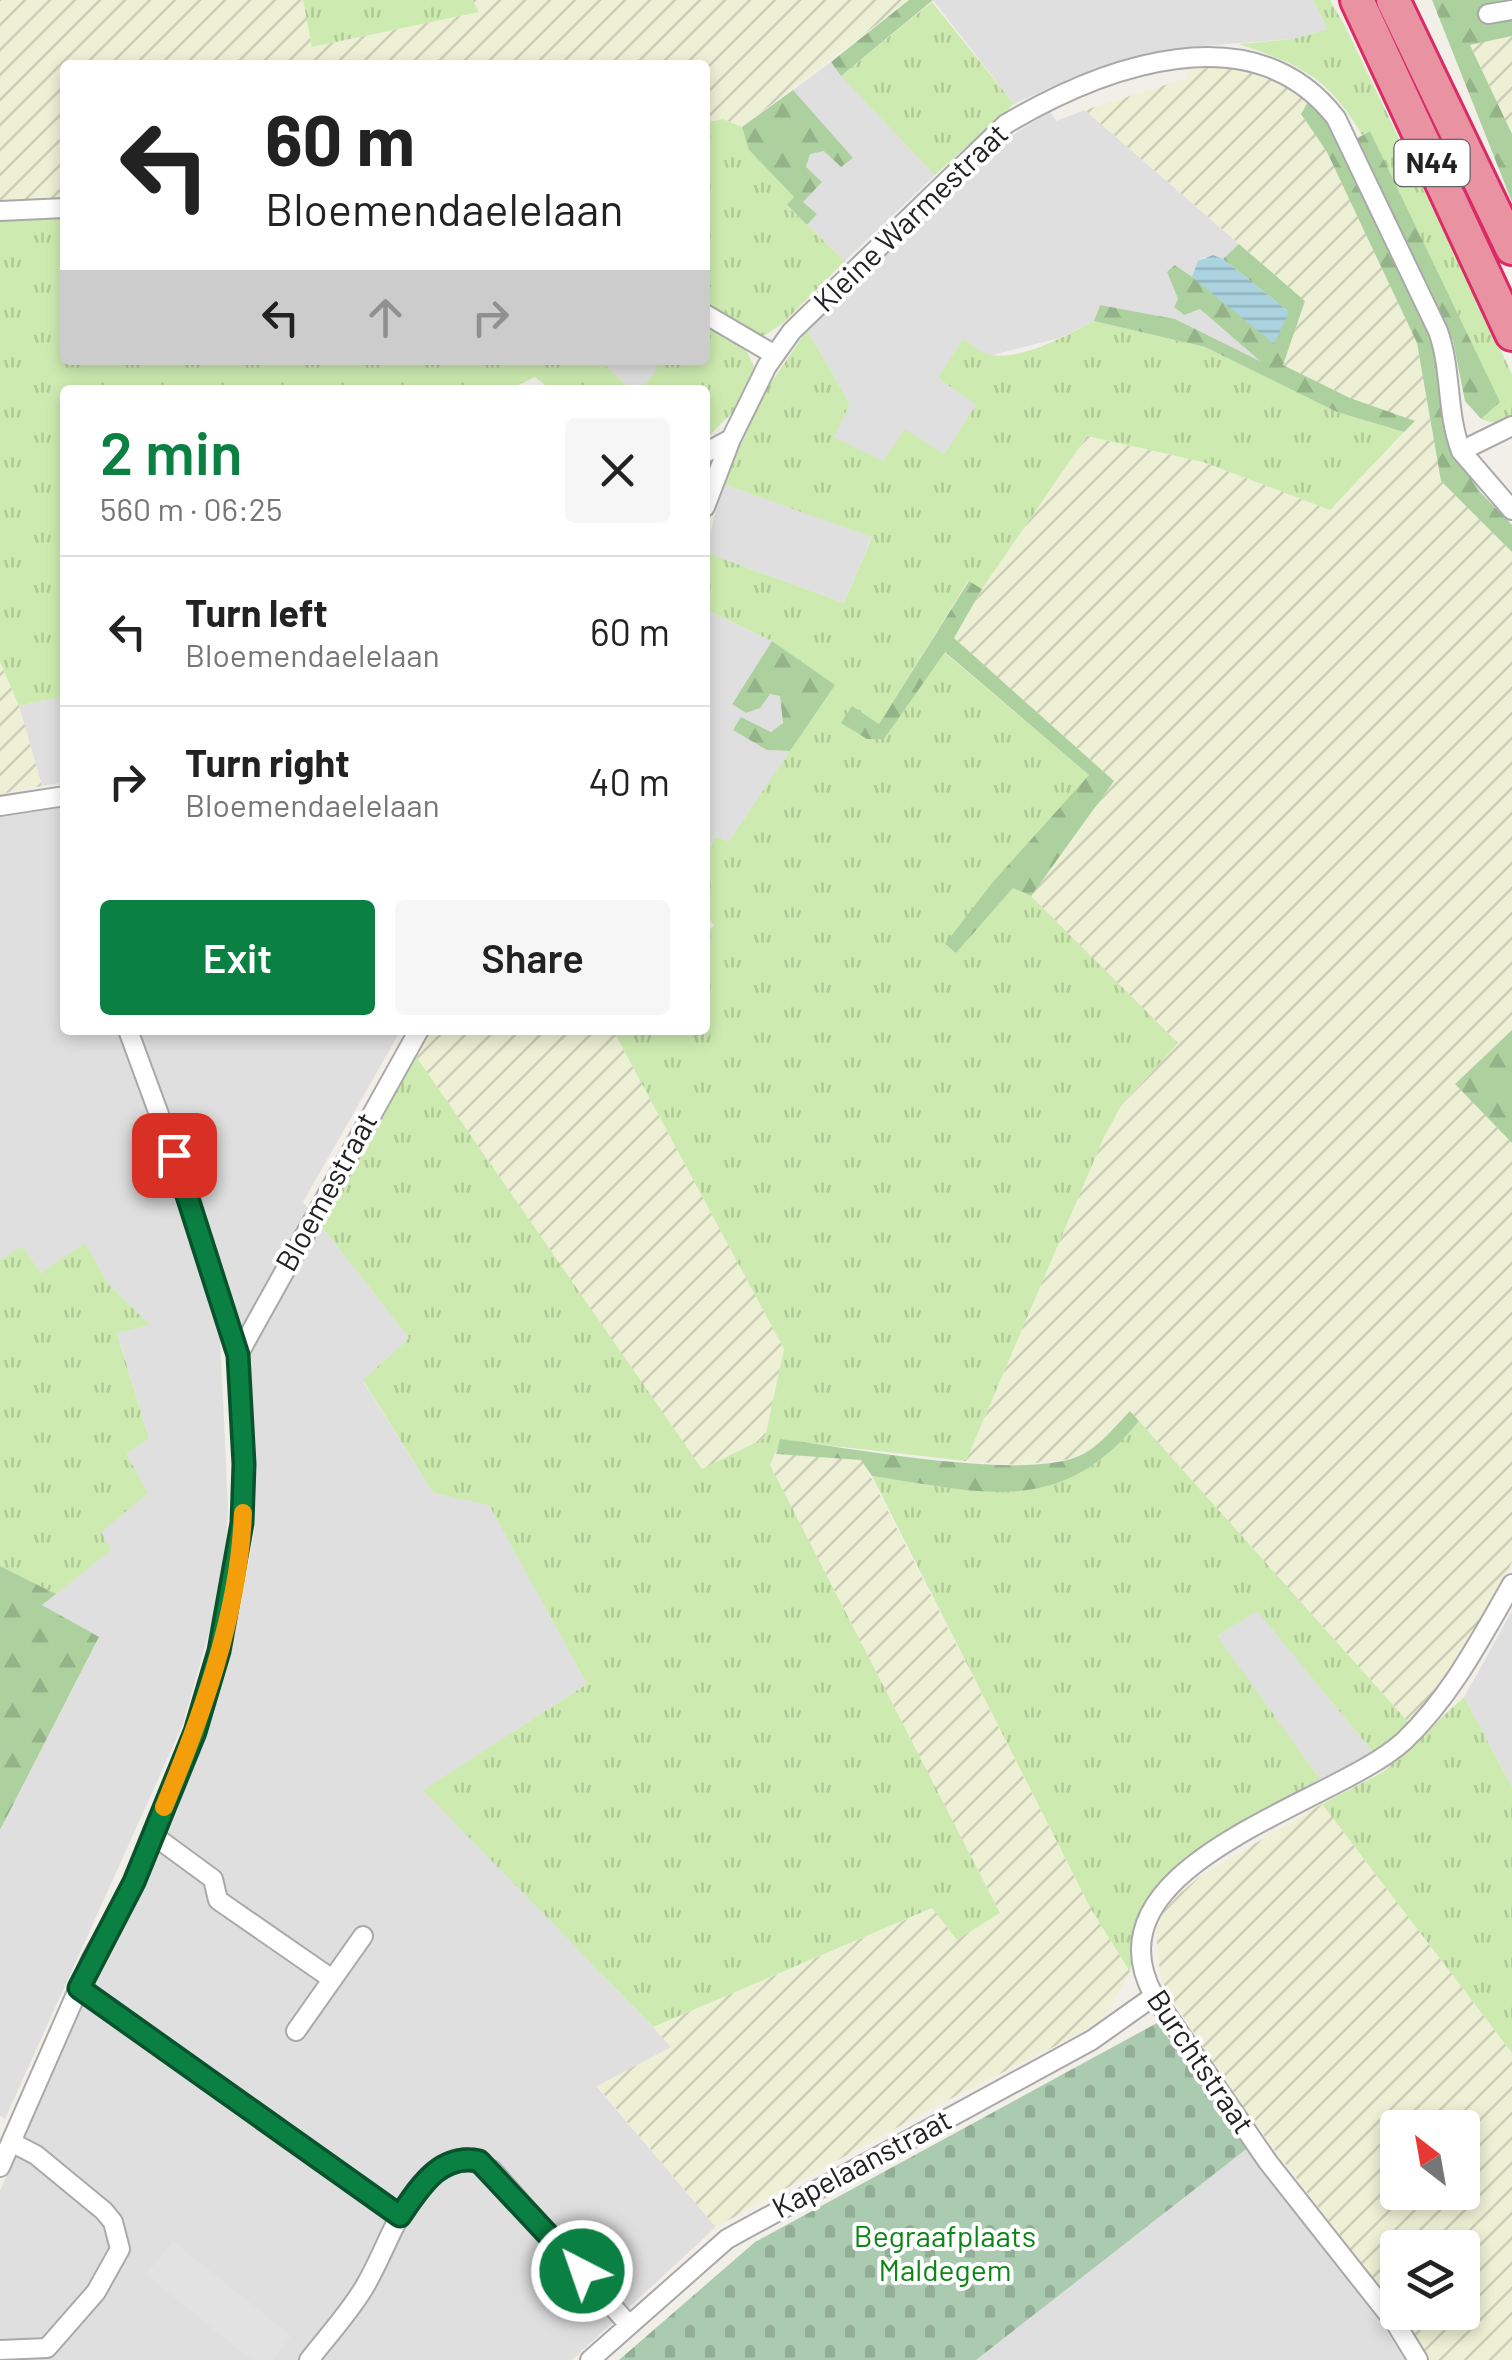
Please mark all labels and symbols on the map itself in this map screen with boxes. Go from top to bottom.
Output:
street label: Kleine Warmestraat [805,115,1014,318]
road number: N44 [1394,140,1470,186]
street label: Bloemestraat [267,1105,384,1277]
pin [132,1113,217,1198]
street label: Burchtstraat [1140,1982,1263,2140]
street label: Kapelaanstraat [765,2100,957,2224]
north arrow [1380,2110,1480,2210]
park label: Begraafplaats Maldegem [854,2217,1036,2287]
position arrow [530,2219,634,2323]

